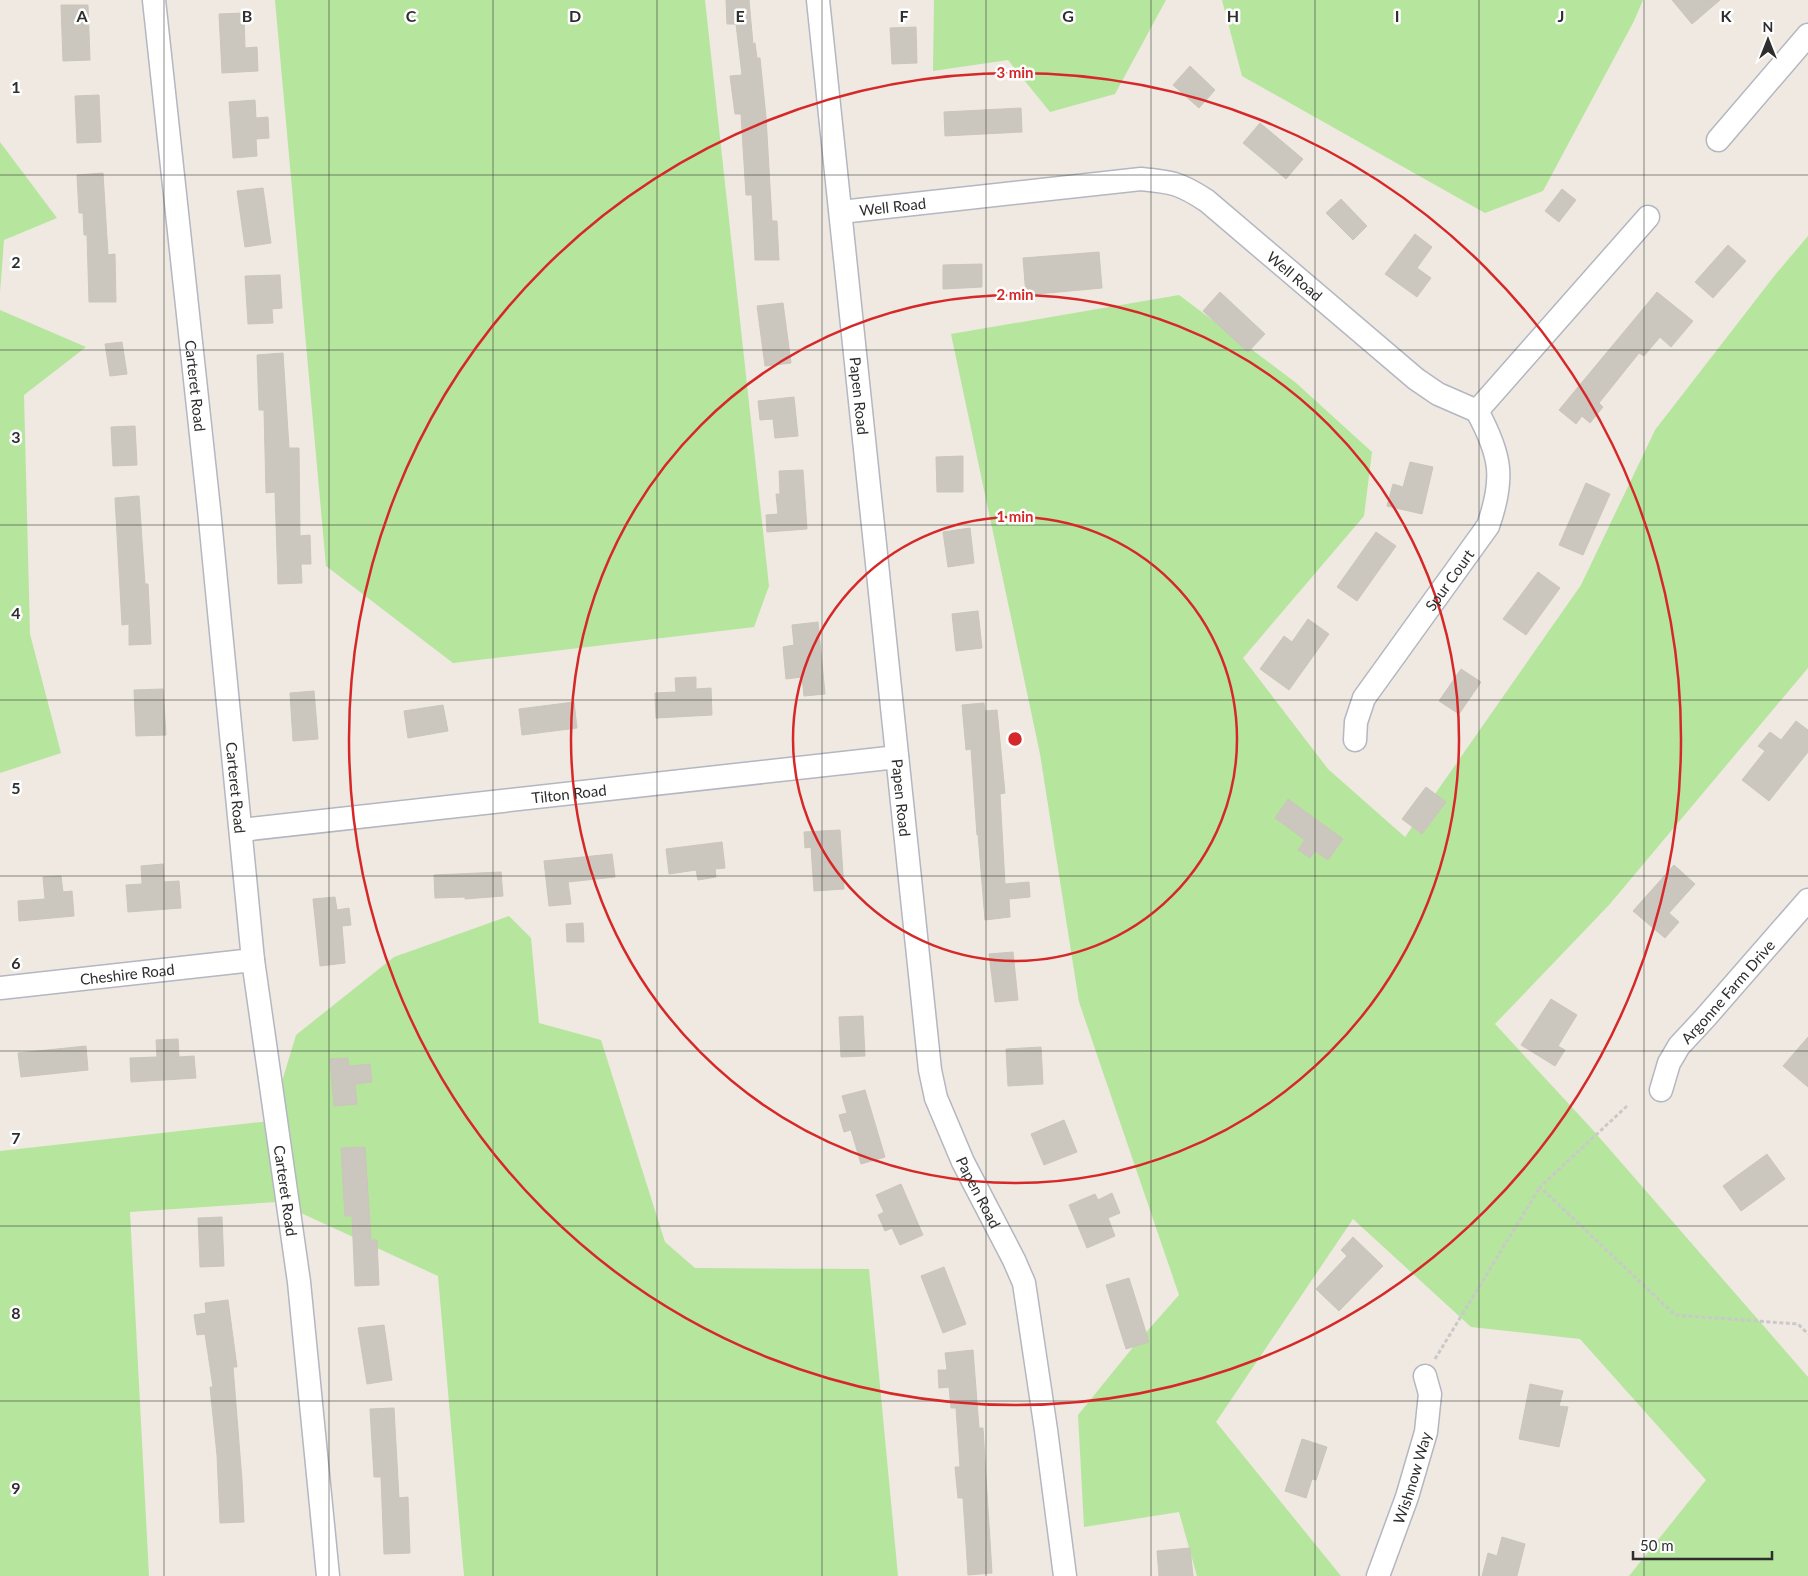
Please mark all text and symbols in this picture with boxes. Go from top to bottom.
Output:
text: A [75,6,88,25]
text: B [242,6,252,25]
text: C [406,6,417,25]
text: D [569,6,581,25]
text: E [735,6,745,25]
text: F [899,6,909,25]
text: G [1062,6,1074,25]
text: H [1227,6,1239,25]
text: I [1395,6,1399,25]
text: J [1558,6,1564,25]
text: K [1721,6,1733,25]
north arrow [1743,15,1793,65]
text: N [1763,18,1773,35]
text: 3 min [996,63,1034,81]
text: 1 [11,77,21,96]
street label: Well Road [858,194,927,219]
street label: Well Road [1264,247,1326,304]
text: 2 [11,252,21,271]
text: 2 min [996,285,1034,303]
street label: Carteret Road [182,339,210,432]
street label: Papen Road [846,356,872,436]
text: 3 [11,427,21,446]
text: 1 min [996,507,1034,525]
street label: Spur Court [1421,545,1478,614]
text: 4 [11,603,21,622]
centre of rings [1006,730,1024,748]
street label: Carteret Road [223,741,250,834]
street label: Papen Road [888,758,915,837]
text: 5 [11,778,21,797]
street label: Tilton Road [531,780,607,807]
street label: Argonne Farm Drive [1677,936,1778,1047]
text: 6 [11,953,21,972]
street label: Cheshire Road [79,960,175,988]
text: 7 [11,1128,21,1147]
street label: Carteret Road [271,1144,301,1237]
street label: Papen Road [953,1154,1005,1231]
text: 8 [11,1303,21,1322]
street label: Wishnow Way [1389,1429,1435,1526]
text: 9 [11,1478,21,1497]
scale bar [1633,1528,1772,1560]
text: 50 m [1640,1536,1674,1554]

